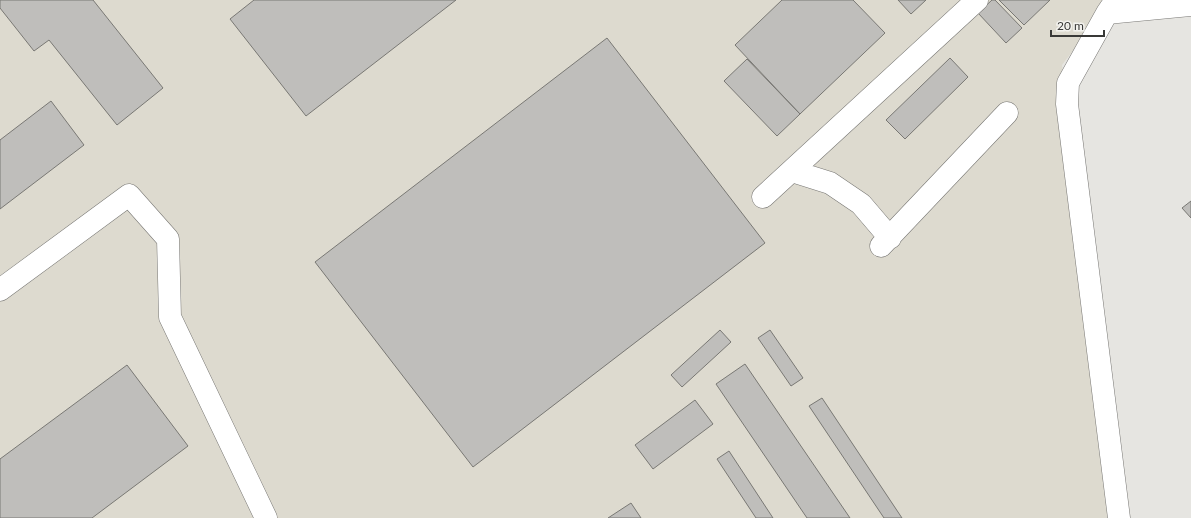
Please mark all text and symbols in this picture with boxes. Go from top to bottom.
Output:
scale bar [1051,12,1104,38]
text: 20 m [1057,18,1084,33]

